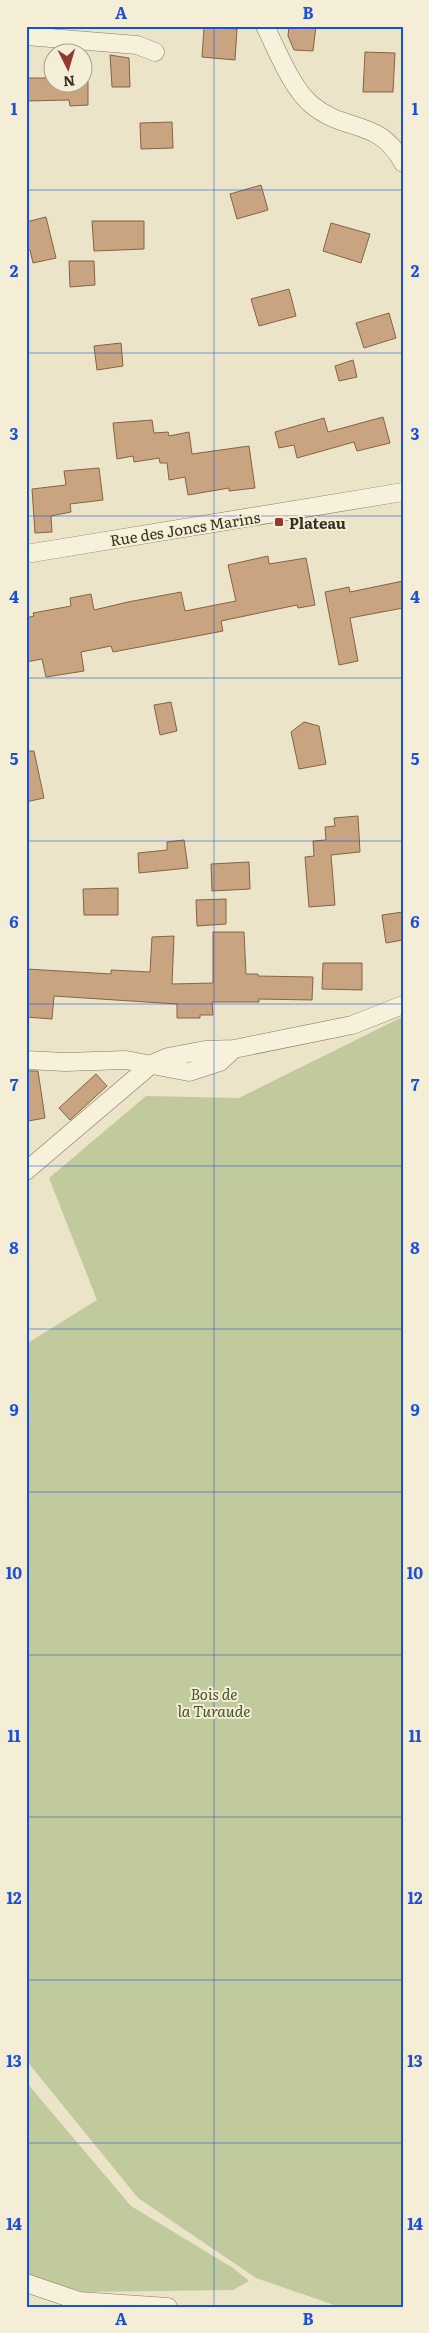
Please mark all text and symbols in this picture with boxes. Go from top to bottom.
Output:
text: A [115,0,127,24]
text: B [302,0,314,24]
north arrow [42,42,92,92]
text: N [62,71,76,92]
text: 1 [11,96,18,120]
text: 1 [412,96,419,120]
text: 2 [10,258,19,282]
text: 2 [411,258,420,282]
text: 3 [10,421,19,445]
text: 3 [411,421,420,445]
street label: Rue des Joncs Marins [108,505,262,551]
place label: Plateau [289,511,346,534]
marker: Plateau [273,516,285,528]
text: 4 [9,584,19,608]
text: 4 [410,584,420,608]
text: 5 [10,746,19,770]
text: 5 [411,746,420,770]
text: 6 [9,909,19,933]
text: 6 [410,909,420,933]
text: 7 [10,1072,19,1096]
text: 7 [411,1072,420,1096]
text: 8 [9,1235,19,1259]
text: 8 [410,1235,420,1259]
text: 9 [9,1397,19,1421]
text: 9 [410,1397,420,1421]
text: 10 [6,1560,22,1584]
text: 10 [407,1560,423,1584]
park label: Bois de la Turaude [178,1682,250,1722]
text: 11 [7,1723,21,1747]
text: 11 [408,1723,422,1747]
text: 12 [6,1885,22,1909]
text: 12 [407,1885,423,1909]
text: 13 [6,2048,22,2072]
text: 13 [407,2048,423,2072]
text: 14 [6,2211,22,2235]
text: 14 [407,2211,423,2235]
text: A [115,2306,127,2330]
text: B [302,2306,314,2330]

